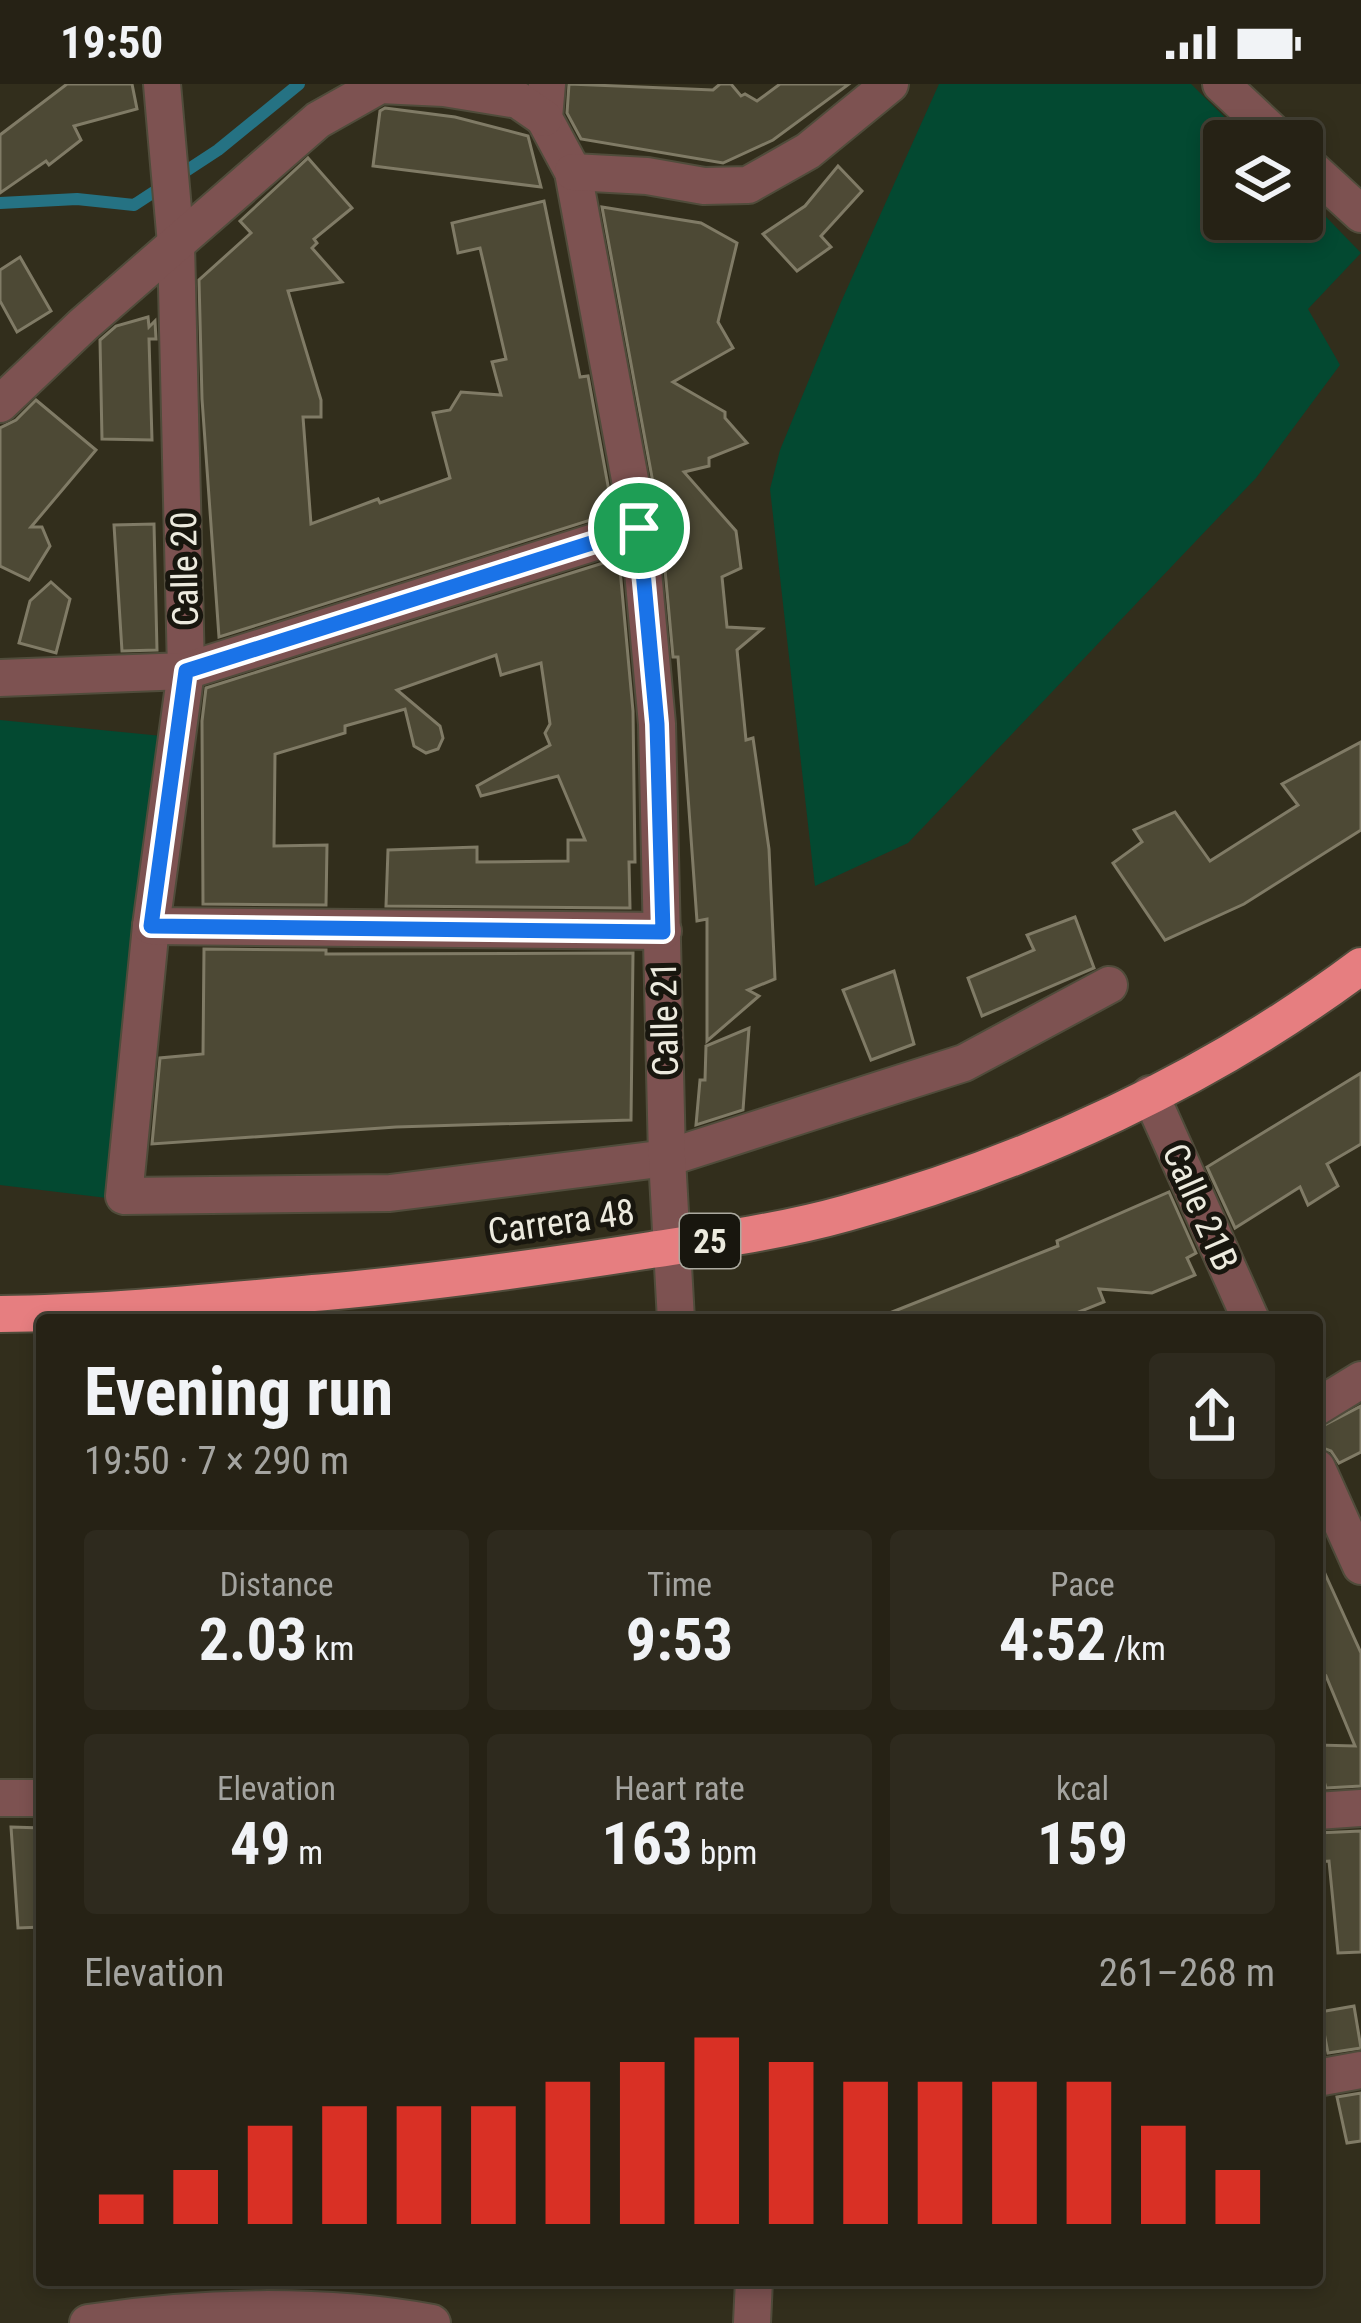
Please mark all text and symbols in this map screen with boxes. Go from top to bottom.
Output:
text: 19:50 [60,16,163,69]
map controls [1203,120,1323,240]
button: layers [1203,120,1323,240]
pin [588,477,690,579]
icon: arrive [606,495,672,561]
street label: Calle 20 [163,511,207,627]
street label: Calle 21 [643,961,687,1077]
street label: Calle 21B [1154,1137,1247,1277]
street label: Carrera 48 [485,1191,637,1253]
road number: 25 [680,1214,740,1268]
button: share [1149,1353,1275,1479]
text: Evening run [84,1354,393,1431]
text: 19:50 · 7 × 290 m [84,1438,349,1484]
text: Distance [220,1565,333,1604]
text: Time [647,1565,712,1604]
text: Pace [1050,1565,1115,1604]
text: 2.03 [199,1604,307,1675]
text: 9:53 [626,1604,733,1675]
text: 4:52 [999,1604,1106,1675]
text: km [307,1629,354,1668]
text: /km [1106,1629,1166,1668]
text: Elevation [217,1769,336,1808]
text: Heart rate [614,1769,745,1808]
text: kcal [1056,1769,1109,1808]
text: 49 [230,1808,291,1879]
text: 163 [602,1808,693,1879]
text: 159 [1037,1808,1128,1879]
text: m [291,1833,323,1872]
text: bpm [693,1833,757,1872]
text: Elevation [84,1950,224,1996]
text: 261–268 m [1099,1950,1275,1996]

